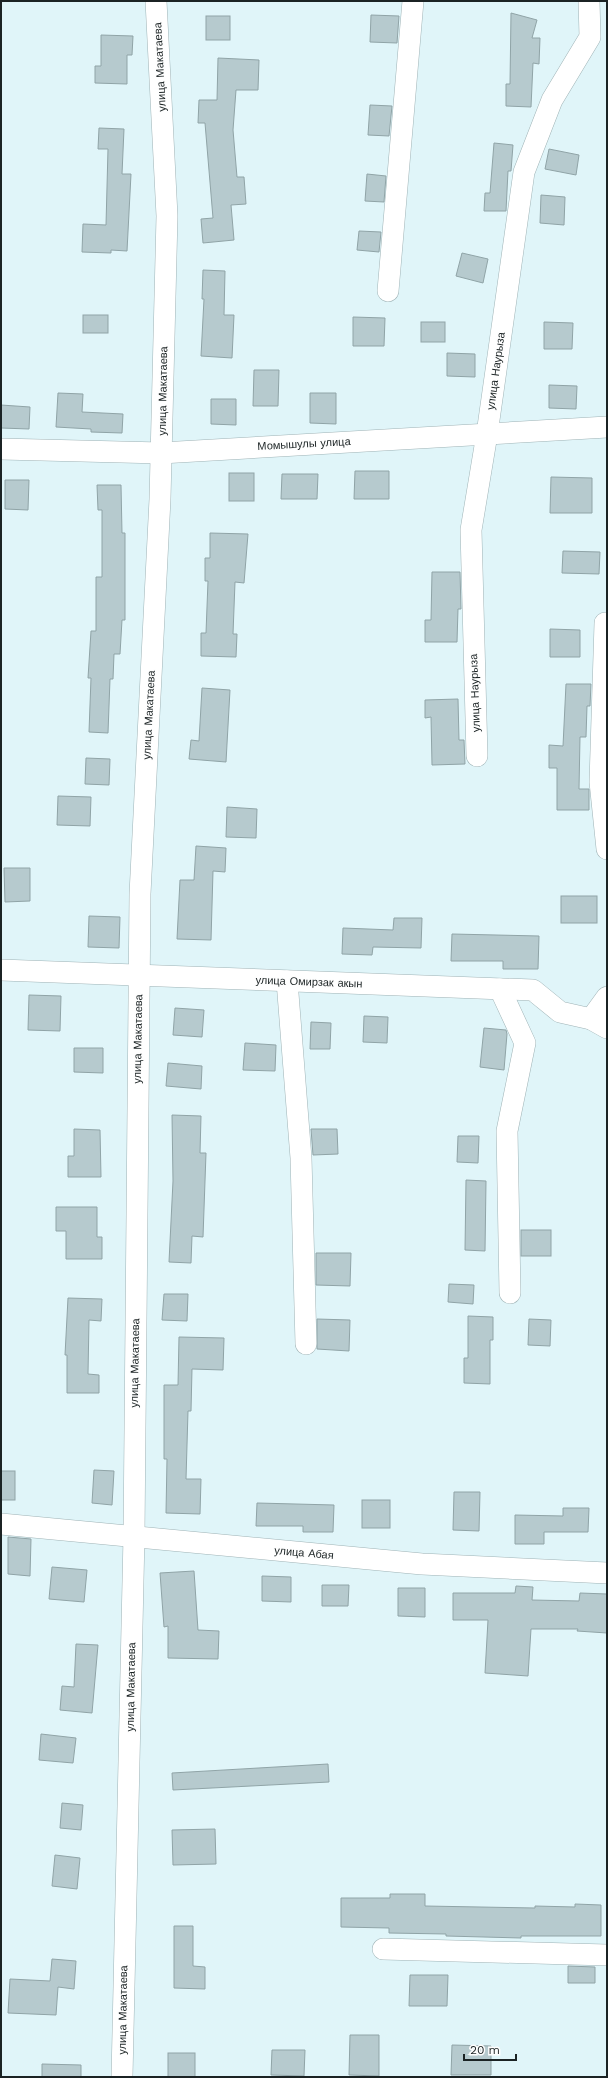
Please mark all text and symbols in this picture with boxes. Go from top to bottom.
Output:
street label: улица Макатаева [151,21,169,112]
street label: улица Наурыза [484,330,508,411]
street label: улица Макатаева [156,345,170,436]
street label: Момышулы улица [257,435,352,453]
street label: улица Наурыза [467,653,483,732]
street label: улица Макатаева [140,669,158,760]
street label: улица Омирзак акын [255,974,363,990]
street label: улица Макатаева [131,993,145,1084]
street label: улица Макатаева [128,1317,142,1408]
street label: улица Абая [274,1544,334,1562]
street label: улица Макатаева [124,1641,138,1732]
street label: улица Макатаева [116,1964,130,2055]
scale bar [464,2036,516,2062]
text: 20 m [470,2043,500,2057]

